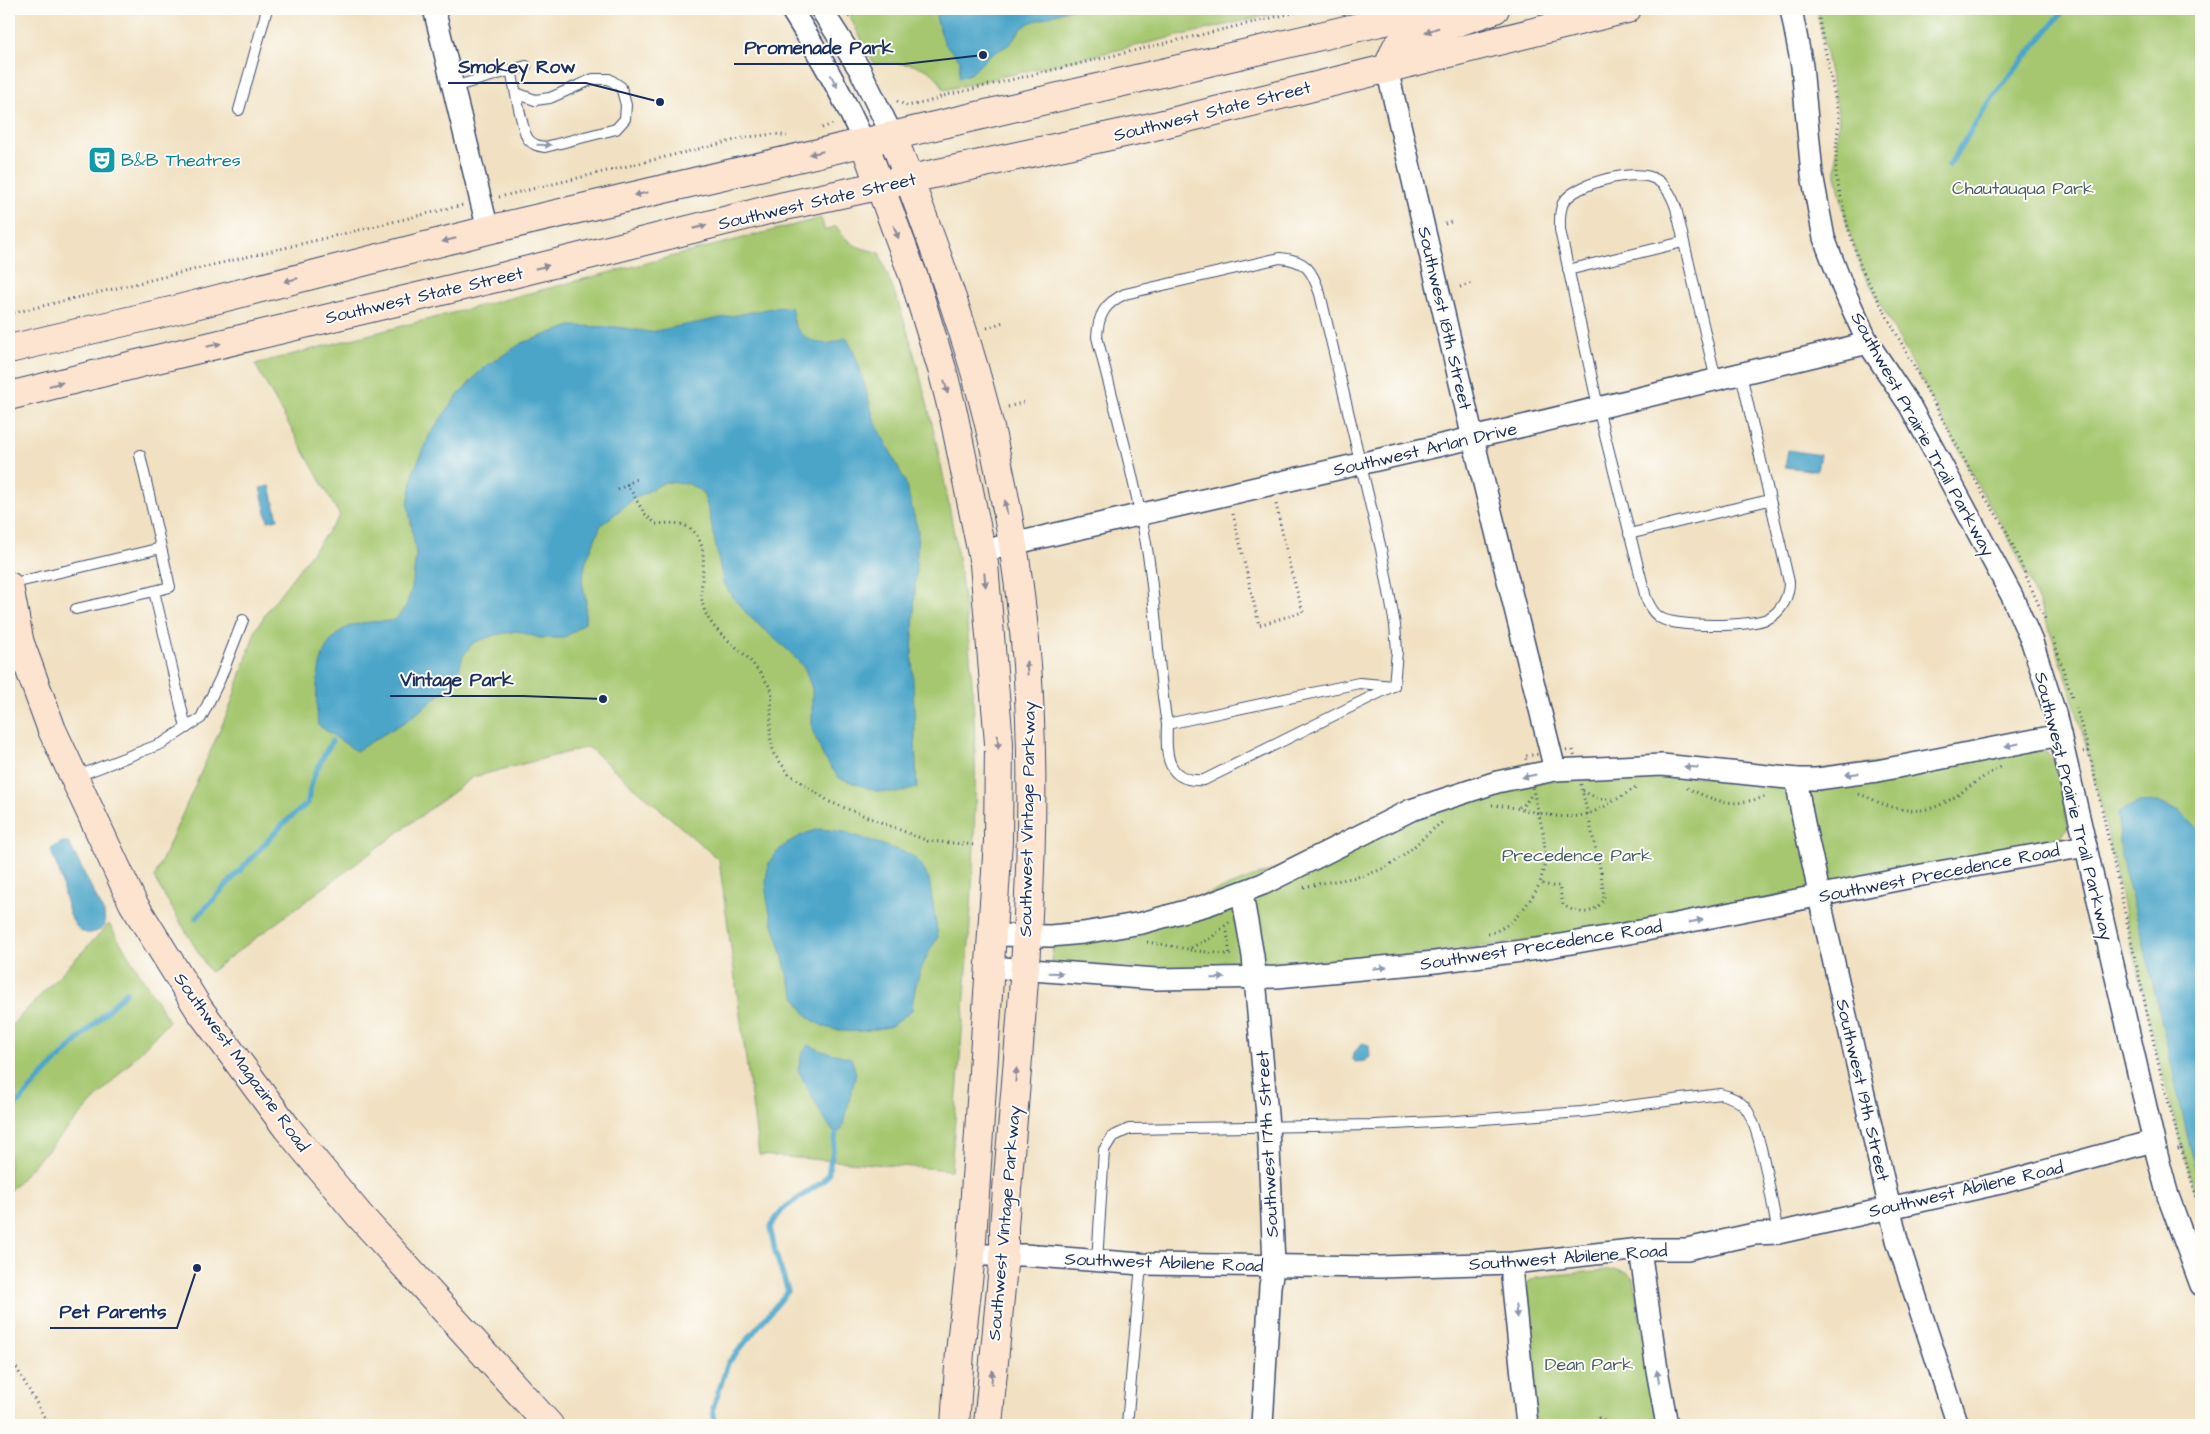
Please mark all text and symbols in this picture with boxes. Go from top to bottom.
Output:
one-way arrow [1425,27,1440,34]
callout: Promenade Park [734,30,904,64]
text: Promenade Park [744,35,894,62]
callout: Smokey Row [448,49,586,83]
text: Smokey Row [457,54,576,82]
one-way arrow [830,74,838,88]
street label: Southwest State Street [1111,75,1314,148]
one-way arrow [536,141,552,149]
theatre icon: B&B Theatres [87,145,117,175]
place label: B&B Theatres [121,148,241,173]
one-way arrow [809,149,824,157]
street label: Southwest State Street [716,166,919,236]
park label: Chautauqua Park [1952,176,2094,201]
one-way arrow [633,190,648,198]
one-way arrow [692,223,707,231]
street label: Southwest 18th Street [1411,224,1478,413]
one-way arrow [892,225,900,240]
one-way arrow [441,236,456,244]
street label: Southwest State Street [323,260,526,330]
one-way arrow [535,263,550,271]
one-way arrow [284,276,299,284]
street label: Southwest Prairie Trail Parkway [1844,307,2000,562]
one-way arrow [206,341,221,349]
one-way arrow [942,379,950,394]
one-way arrow [48,380,63,388]
street label: Southwest Arlan Drive [1331,416,1520,483]
one-way arrow [1002,499,1010,515]
one-way arrow [982,572,990,588]
one-way arrow [1023,660,1031,676]
callout: Vintage Park [390,662,523,696]
text: Vintage Park [399,667,514,695]
street label: Southwest Prairie Trail Parkway [2027,669,2119,943]
street label: Southwest Vintage Parkway [1013,701,1043,937]
one-way arrow [995,734,1003,750]
one-way arrow [2005,741,2020,749]
one-way arrow [1683,763,1699,771]
one-way arrow [1844,770,1860,778]
one-way arrow [1521,772,1537,780]
street label: Southwest Precedence Road [1817,838,2062,909]
park label: Precedence Park [1502,843,1652,868]
street label: Southwest Precedence Road [1418,914,1664,977]
one-way arrow [1689,916,1705,924]
one-way arrow [1372,964,1388,972]
street label: Southwest Magazine Road [167,967,315,1158]
one-way arrow [1048,969,1064,977]
one-way arrow [1210,974,1226,982]
street label: Southwest 19th Street [1829,997,1896,1184]
street label: Southwest 17th Street [1250,1049,1285,1238]
one-way arrow [1012,1067,1020,1083]
street label: Southwest Vintage Parkway [982,1104,1028,1342]
street label: Southwest Abilene Road [1866,1155,2066,1224]
street label: Southwest Abilene Road [1468,1238,1668,1277]
street label: Southwest Abilene Road [1064,1247,1264,1278]
callout: Pet Parents [50,1294,177,1328]
text: Pet Parents [60,1299,167,1326]
one-way arrow [1512,1304,1520,1320]
park label: Dean Park [1545,1352,1633,1377]
one-way arrow [988,1368,996,1384]
one-way arrow [1654,1369,1662,1385]

